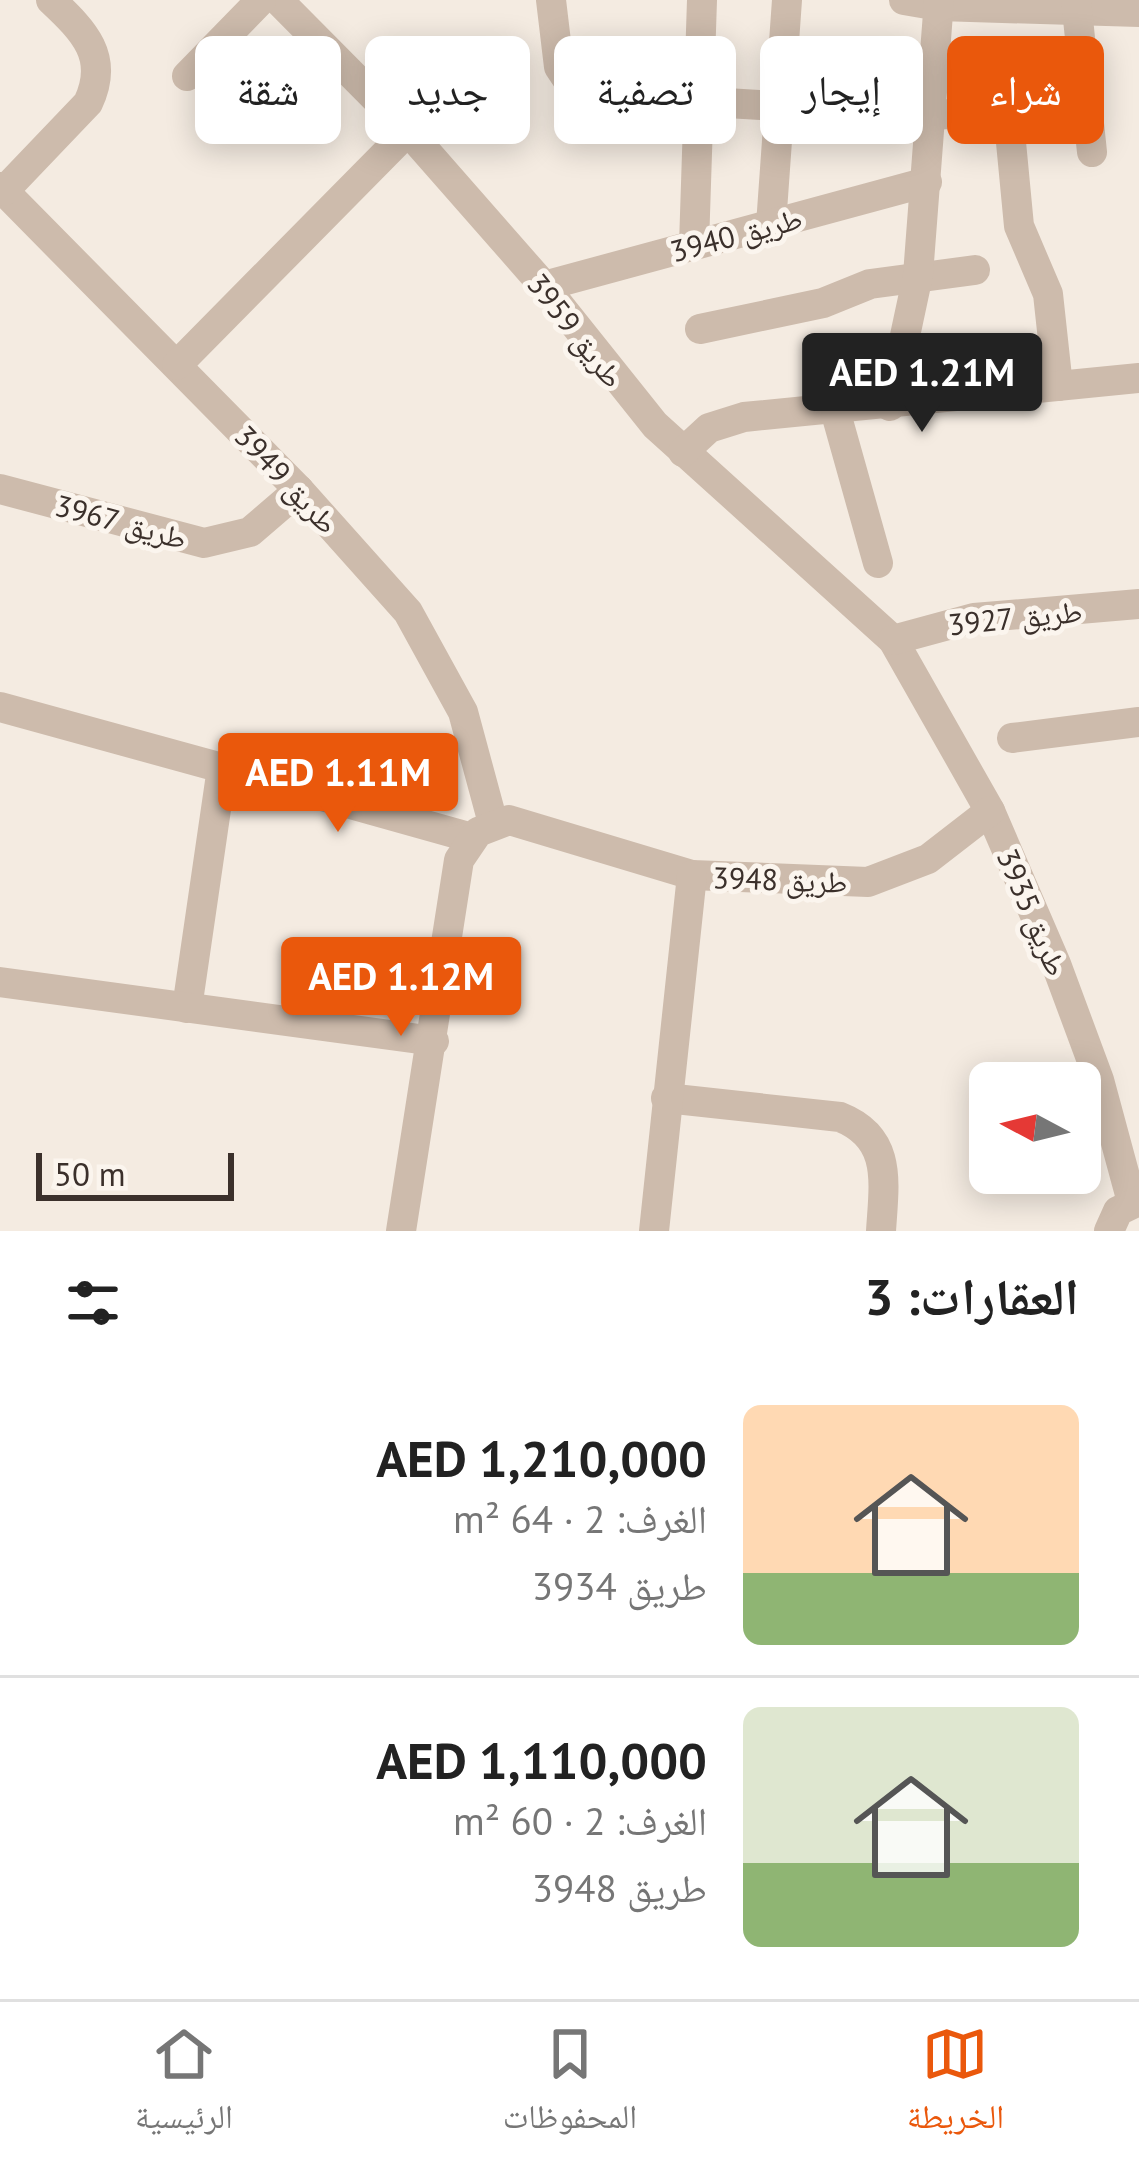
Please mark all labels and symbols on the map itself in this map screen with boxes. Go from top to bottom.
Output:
street label: طريق 3940 [666,198,806,270]
street label: طريق 3959 [519,265,633,395]
pin: AED 1.21M [785,333,1059,435]
street label: طريق 3949 [227,416,347,542]
street label: طريق 3967 [51,485,191,557]
street label: طريق 3927 [946,591,1084,643]
pin: AED 1.11M [201,733,475,835]
street label: طريق 3935 [989,842,1077,982]
street label: طريق 3948 [712,857,848,901]
pin: AED 1.12M [264,937,538,1039]
north arrow [969,1062,1101,1194]
scale bar [36,1147,234,1200]

